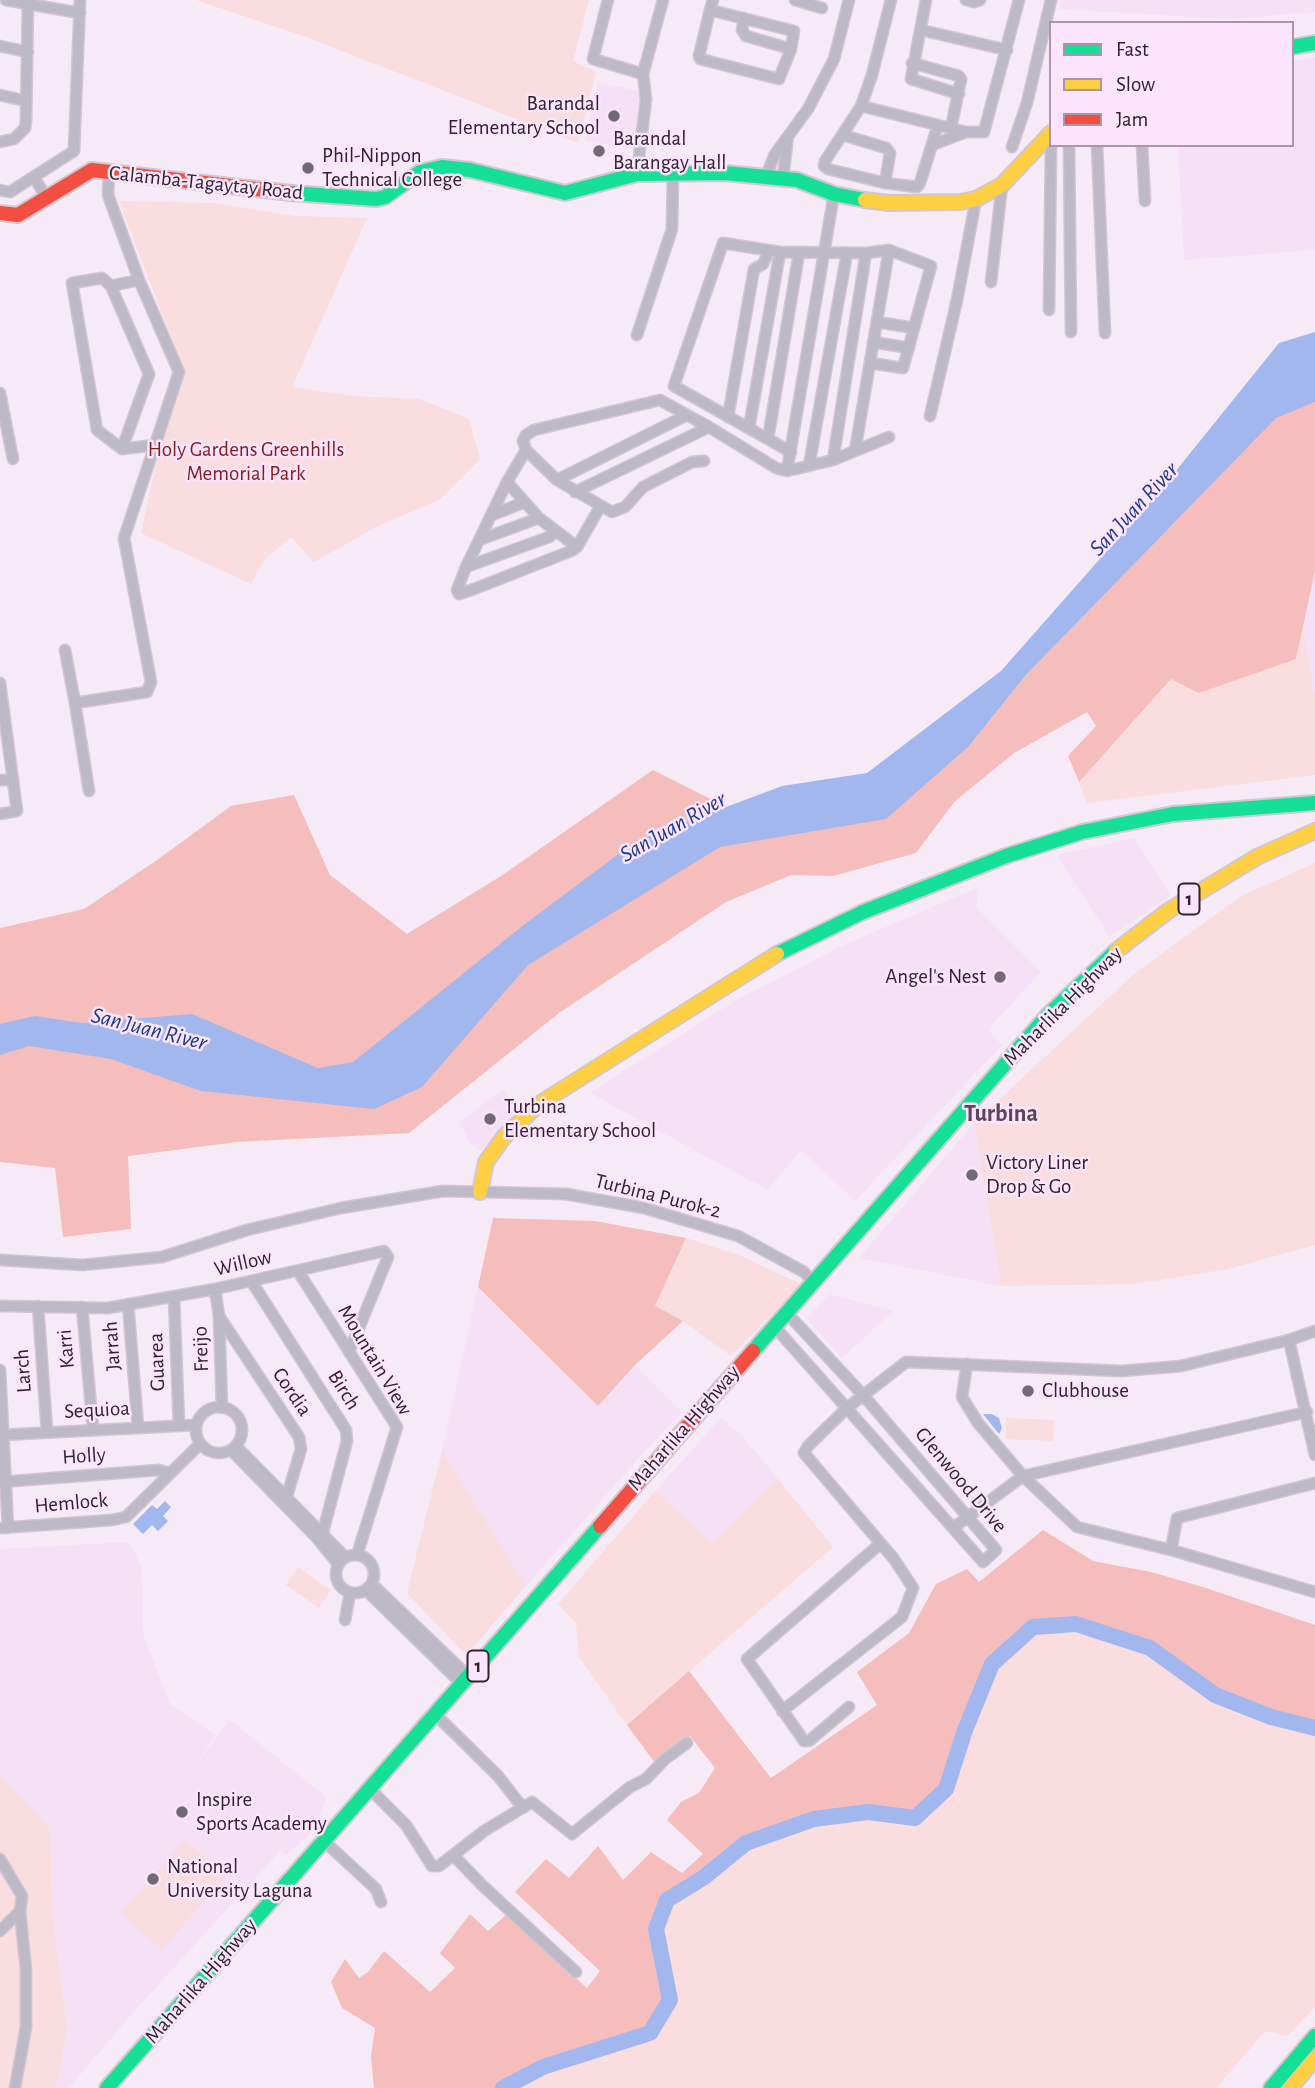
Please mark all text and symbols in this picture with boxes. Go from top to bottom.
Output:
legend [1049,21,1294,147]
text: Fast [1116,39,1149,60]
text: Slow [1116,74,1155,95]
place label: Barandal Elementary School [448,91,600,141]
marker: Barandal Elementary School [606,108,622,124]
text: Jam [1116,109,1148,130]
place label: Barandal Barangay Hall [613,126,727,176]
place label: Phil-Nippon Technical College [322,143,462,193]
marker: Barandal Barangay Hall [591,143,607,159]
street label: Calamba-Tagaytay Road [108,160,304,206]
marker: Phil-Nippon Technical College [300,160,316,176]
park label: Holy Gardens Greenhills Memorial Park [148,437,344,487]
water label: San Juan River [1084,456,1184,562]
water label: San Juan River [615,786,731,868]
road number: 1 [1178,884,1200,914]
street label: Maharlika Highway [998,941,1128,1071]
place label: Angel's Nest [885,964,986,990]
marker: Angel's Nest [992,969,1008,985]
water label: San Juan River [88,1001,210,1057]
place label: Turbina Elementary School [504,1094,656,1144]
district label: Turbina [964,1100,1038,1128]
marker: Turbina Elementary School [482,1111,498,1127]
place label: Victory Liner Drop & Go [986,1150,1088,1200]
marker: Victory Liner Drop & Go [964,1167,980,1183]
street label: Turbina Purok-2 [592,1168,724,1224]
street label: Willow [212,1244,274,1282]
street label: Mountain View [332,1300,418,1420]
street label: Jarrah [98,1320,126,1372]
street label: Freijo [188,1326,214,1372]
street label: Karri [52,1328,80,1370]
street label: Guarea [143,1332,171,1392]
street label: Larch [9,1348,37,1394]
street label: Maharlika Highway [623,1360,745,1496]
street label: Cordia [267,1363,317,1421]
street label: Birch [322,1365,366,1415]
place label: Clubhouse [1042,1378,1129,1404]
marker: Clubhouse [1020,1383,1036,1399]
street label: Sequioa [64,1396,130,1424]
street label: Glenwood Drive [910,1422,1012,1538]
street label: Holly [61,1442,107,1470]
street label: Hemlock [33,1487,109,1519]
road number: 1 [468,1650,489,1682]
place label: Inspire Sports Academy [196,1787,327,1837]
marker: Inspire Sports Academy [174,1804,190,1820]
place label: National University Laguna [167,1854,312,1904]
marker: National University Laguna [145,1871,161,1887]
street label: Maharlika Highway [140,1913,262,2049]

